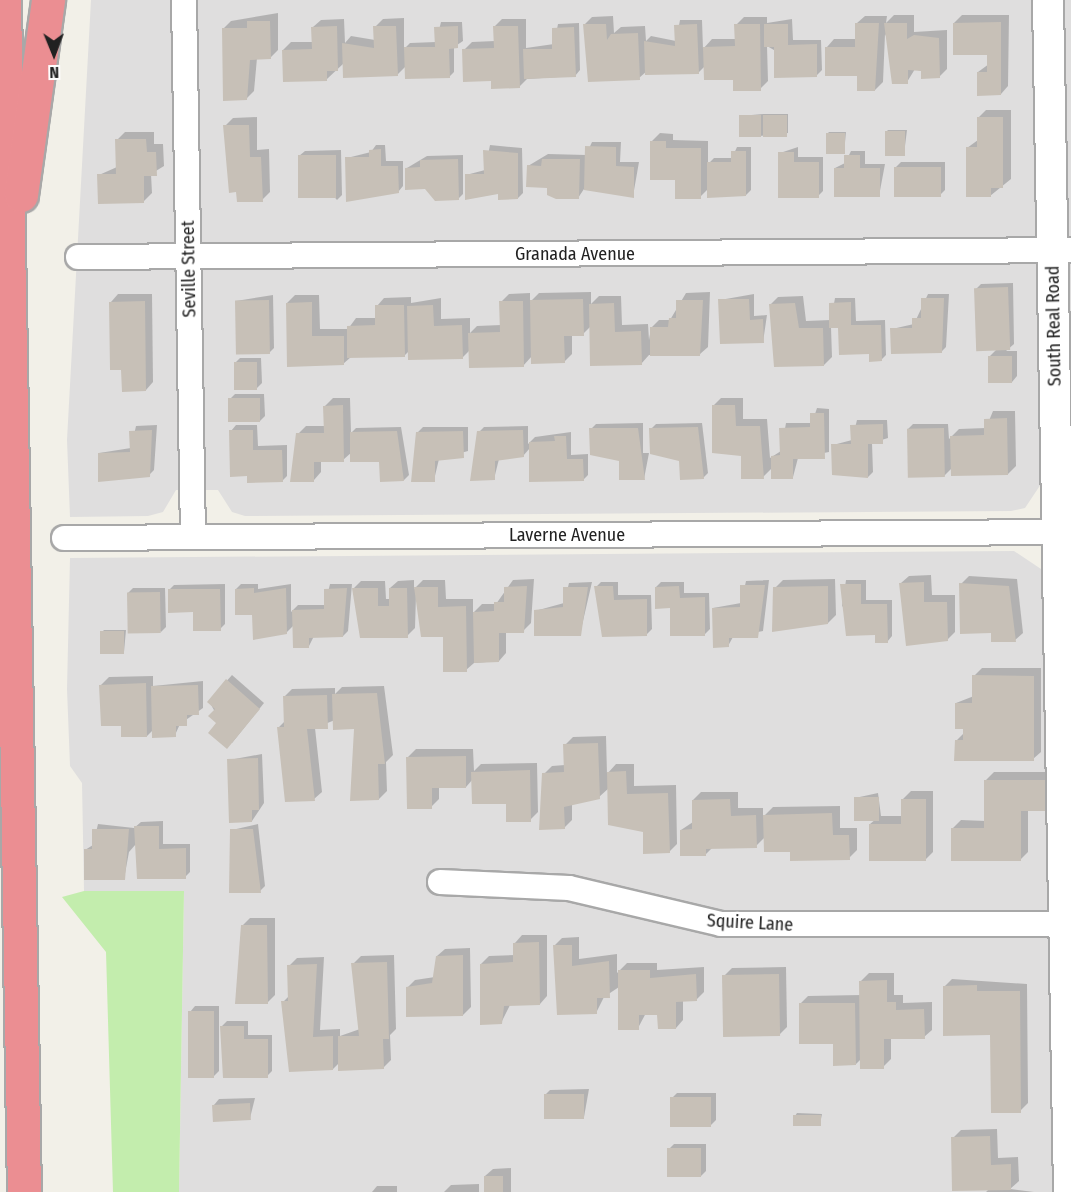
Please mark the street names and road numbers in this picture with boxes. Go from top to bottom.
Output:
street label: Seville Street [177,220,201,318]
street label: Granada Avenue [515,243,635,265]
street label: South Real Road [1042,266,1066,386]
street label: Laverne Avenue [509,524,625,546]
street label: Squire Lane [706,910,794,936]

